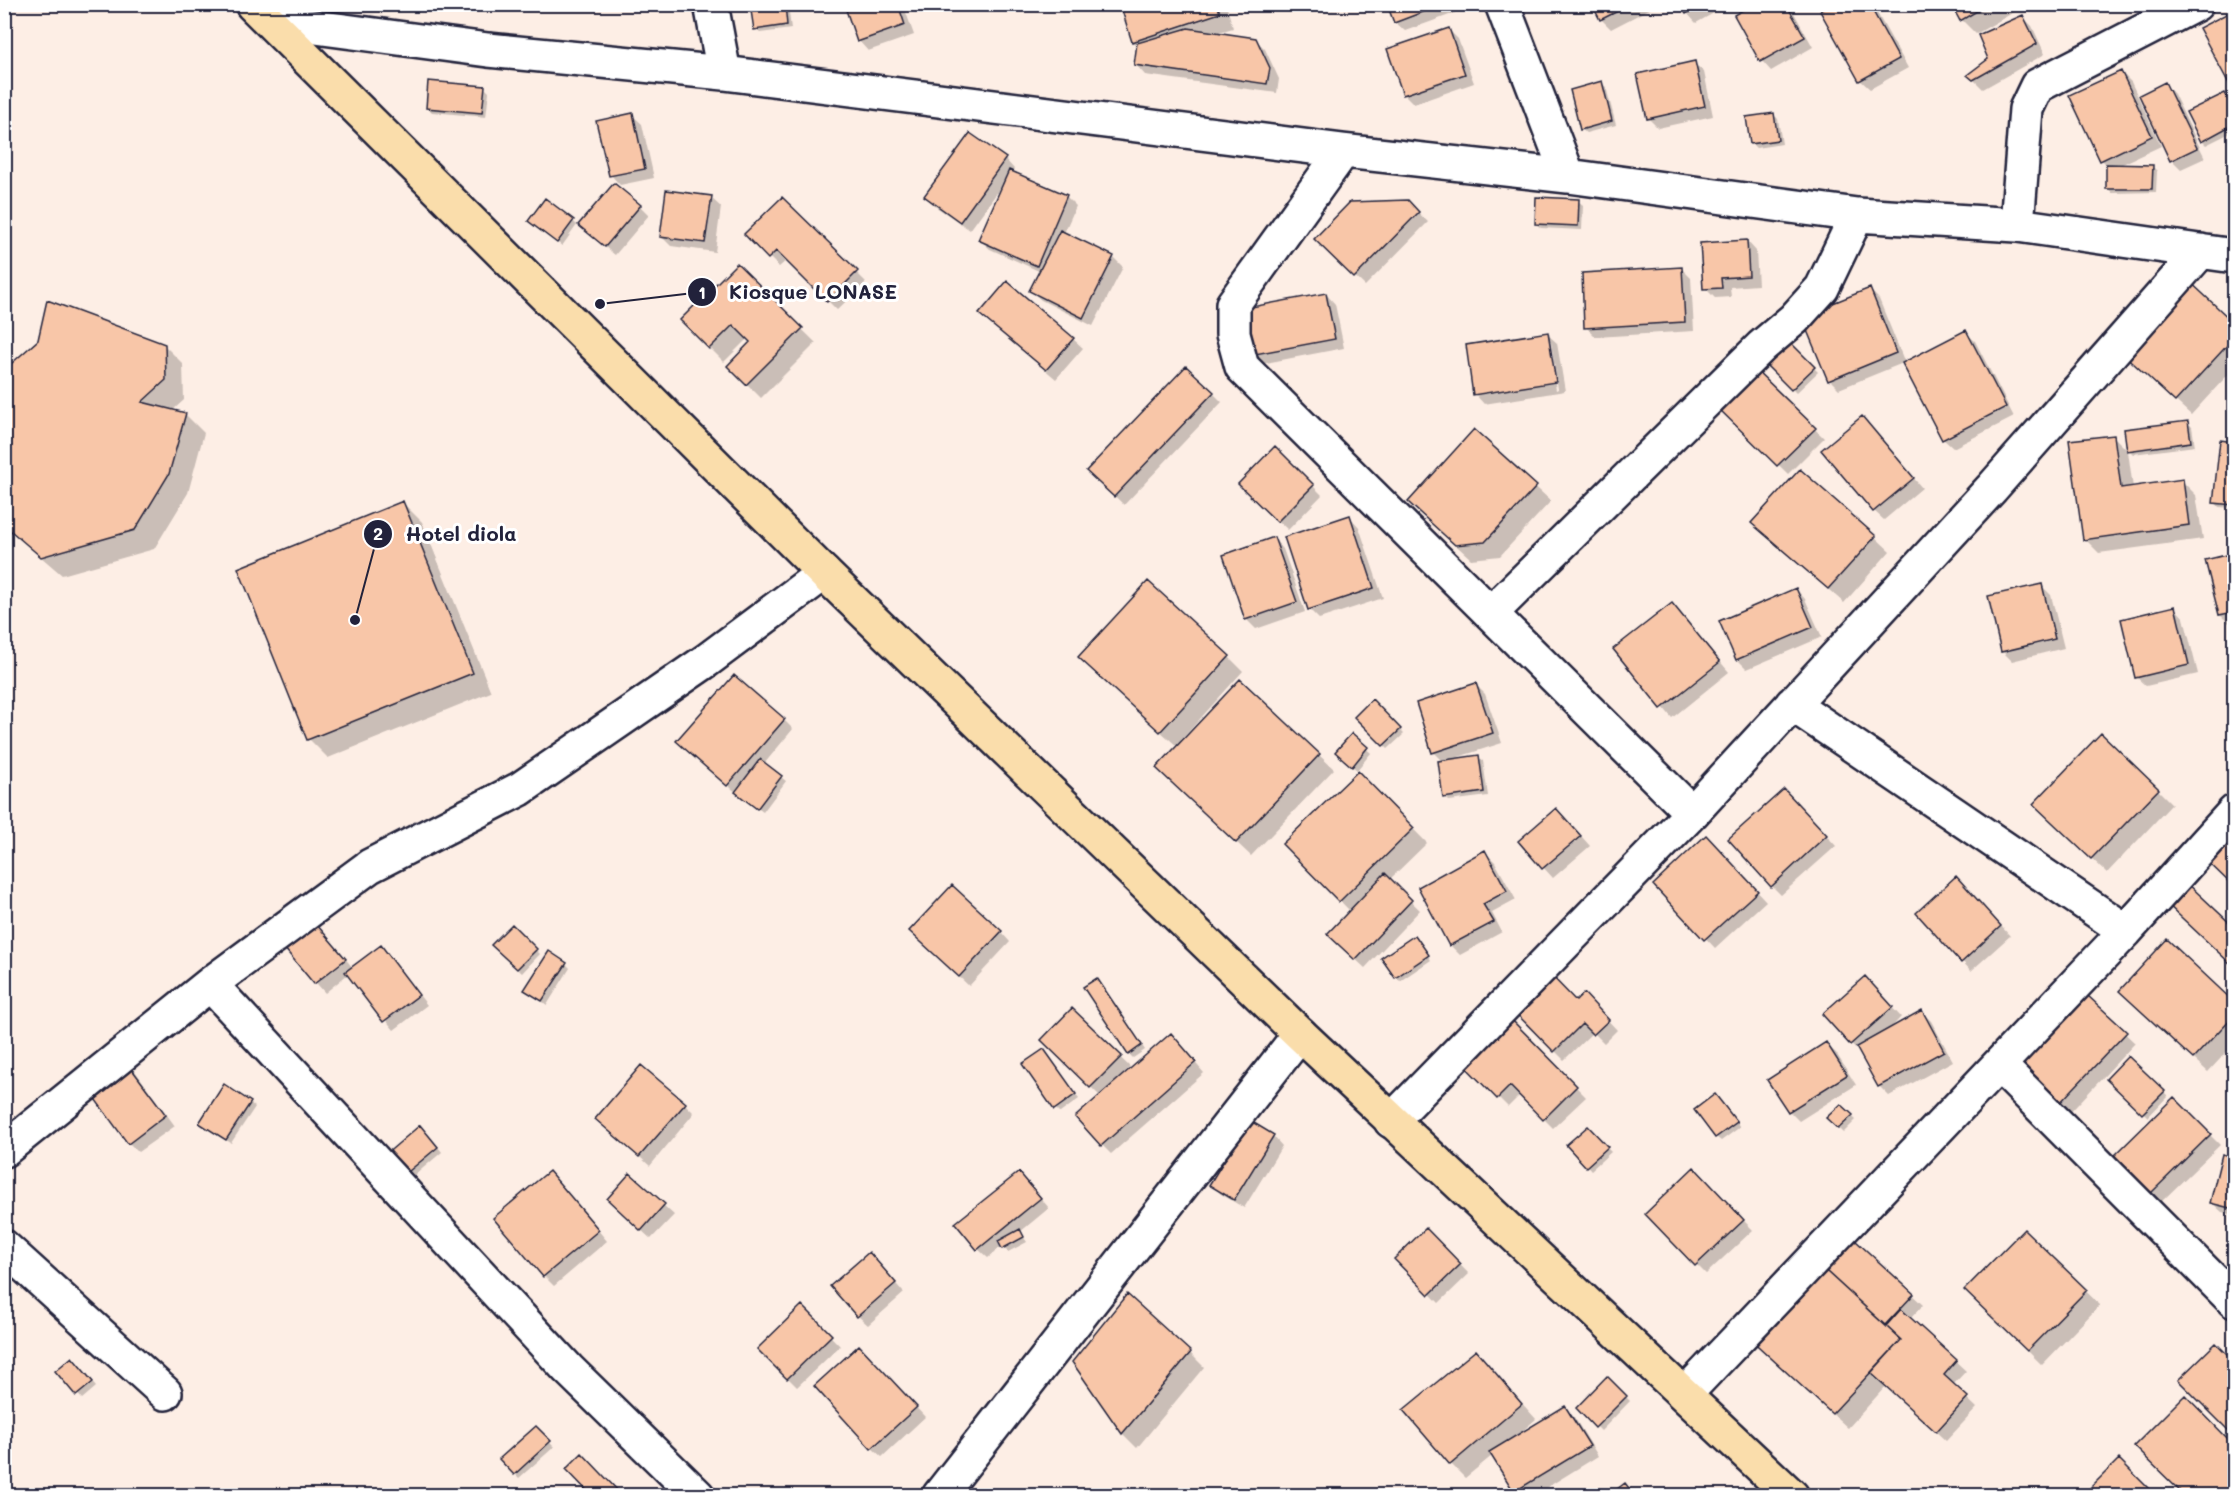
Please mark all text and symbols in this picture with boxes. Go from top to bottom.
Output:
callout: Kiosque LONASE [687,273,909,311]
text: Kiosque LONASE [729,278,897,304]
text: 1 [698,280,706,304]
callout: Hotel diola [363,515,528,553]
text: Hotel diola [406,520,516,546]
text: 2 [373,521,383,545]

